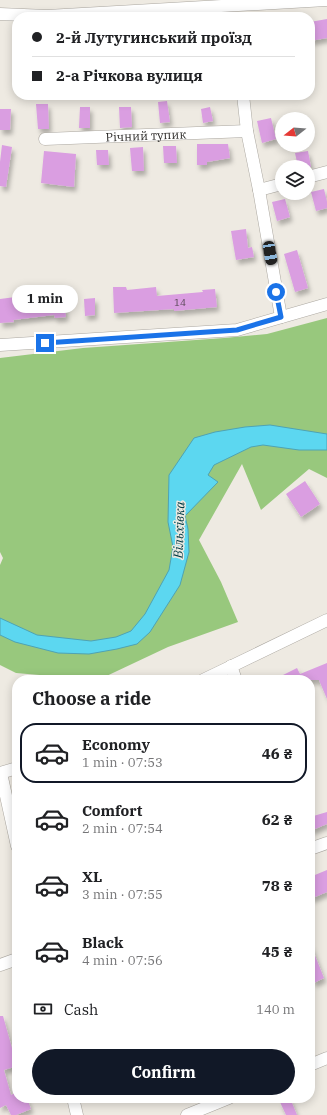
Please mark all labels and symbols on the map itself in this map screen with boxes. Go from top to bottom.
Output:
north arrow [275,112,315,152]
street label: Річний тупик [105,126,187,144]
car [262,240,278,266]
route start [267,283,285,301]
callout: 1 min [12,285,78,313]
house number: 14 [174,296,186,309]
route end [36,334,54,352]
water label: Вільхівка [169,501,188,560]

